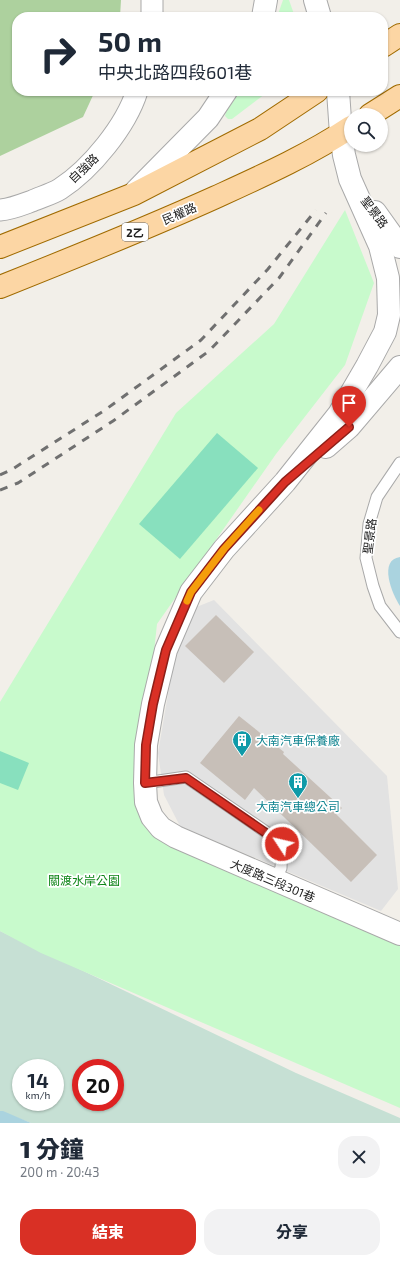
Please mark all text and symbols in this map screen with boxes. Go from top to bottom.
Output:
text: 50 m [98,24,162,58]
icon: right [32,28,84,80]
text: 中央北路四段601巷 [98,61,252,83]
map controls [344,108,388,152]
button: search [344,108,388,152]
street label: 自強路 [65,150,101,186]
street label: 聖景路 [359,193,391,231]
street label: 民權路 [160,200,198,226]
road number: 2乙 [122,223,148,241]
pin [332,386,366,427]
icon: arrive [338,392,360,414]
street label: 聖景路 [360,517,378,555]
building icon: 大南汽車保養廠 [231,729,253,757]
place label: 大南汽車保養廠 [256,733,340,747]
building icon: 大南汽車總公司 [287,771,309,799]
place label: 大南汽車總公司 [256,799,340,813]
position arrow [261,823,303,865]
street label: 大度路三段301巷 [229,856,317,904]
park label: 關渡水岸公園 [48,873,120,887]
speed limit sign: 20 [72,1059,124,1111]
text: 14 [27,1068,49,1092]
text: km/h [26,1089,50,1101]
text: 1 分鐘 [20,1134,84,1163]
button: close [338,1136,380,1178]
text: 200 m · 20:43 [20,1164,100,1180]
button: 結束 [20,1209,196,1255]
button: 分享 [204,1209,380,1255]

